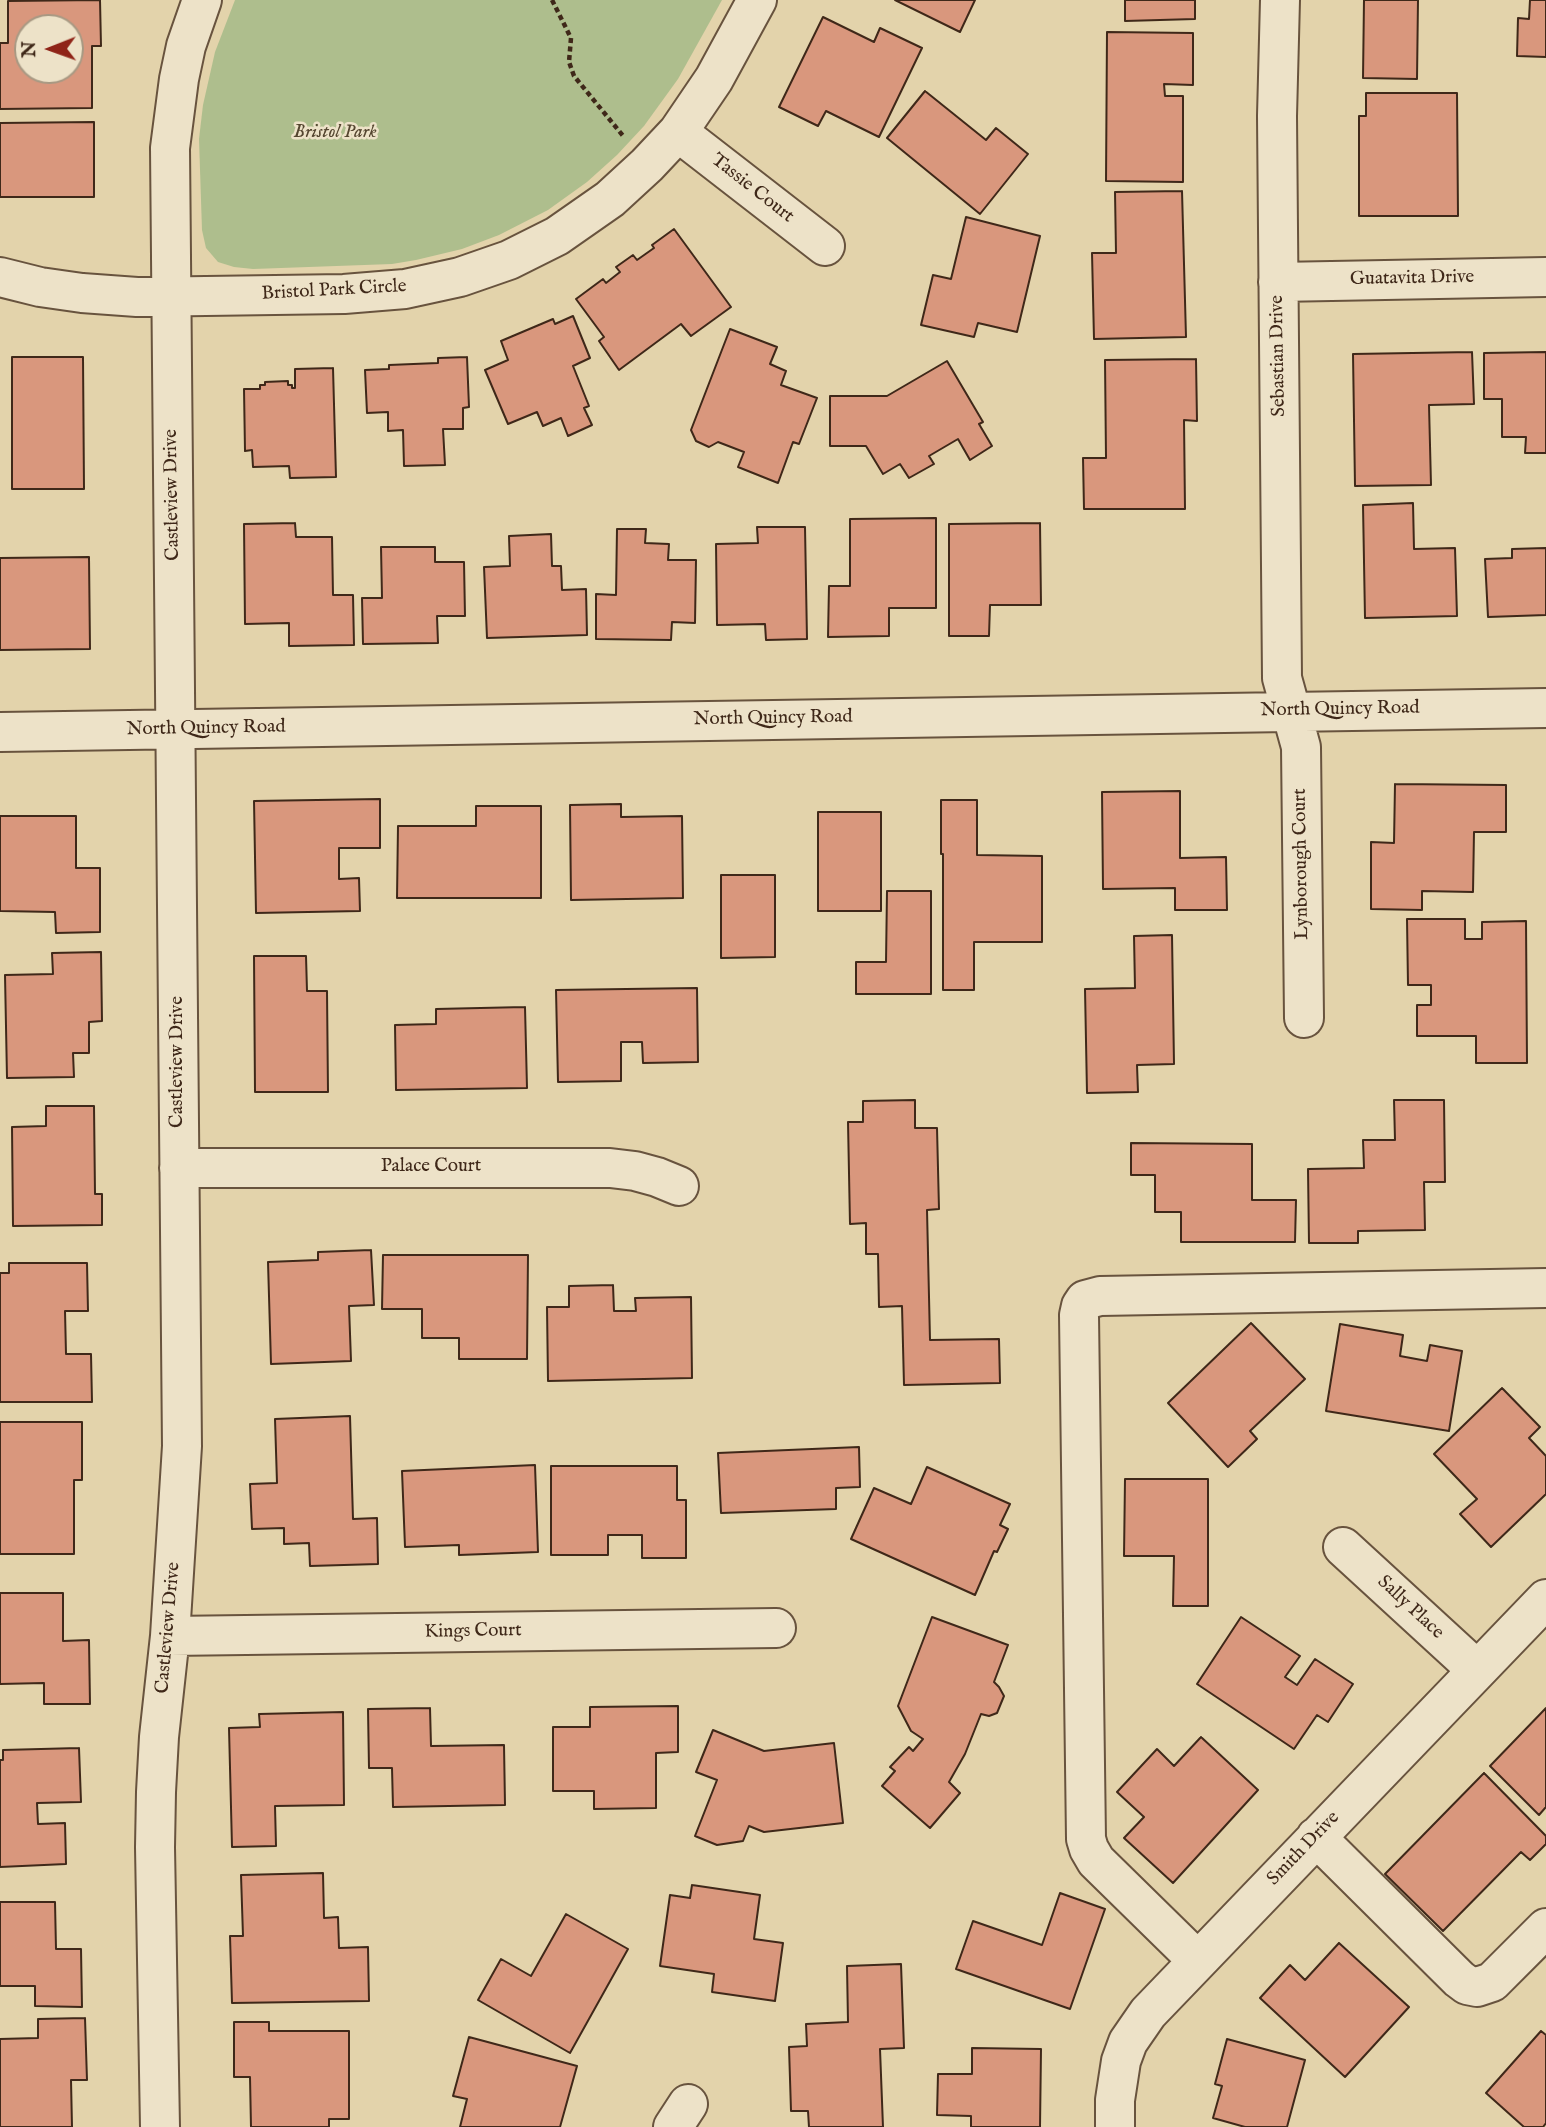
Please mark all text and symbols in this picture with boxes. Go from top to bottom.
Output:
north arrow [14,14,84,84]
text: N [18,41,42,58]
park label: Bristol Park [293,122,377,144]
street label: Tassie Court [706,150,798,228]
street label: Guatavita Drive [1350,267,1474,291]
street label: Bristol Park Circle [261,276,407,306]
street label: Sebastian Drive [1267,295,1291,417]
street label: Castleview Drive [160,429,186,561]
street label: North Quincy Road [1260,697,1420,723]
street label: North Quincy Road [693,706,853,732]
street label: North Quincy Road [126,716,286,742]
street label: Lynborough Court [1289,788,1315,940]
street label: Castleview Drive [167,996,189,1128]
street label: Palace Court [381,1156,481,1178]
street label: Castleview Drive [152,1561,186,1695]
street label: Sally Place [1372,1571,1448,1645]
street label: Kings Court [424,1620,522,1644]
street label: Smith Drive [1263,1807,1345,1891]

